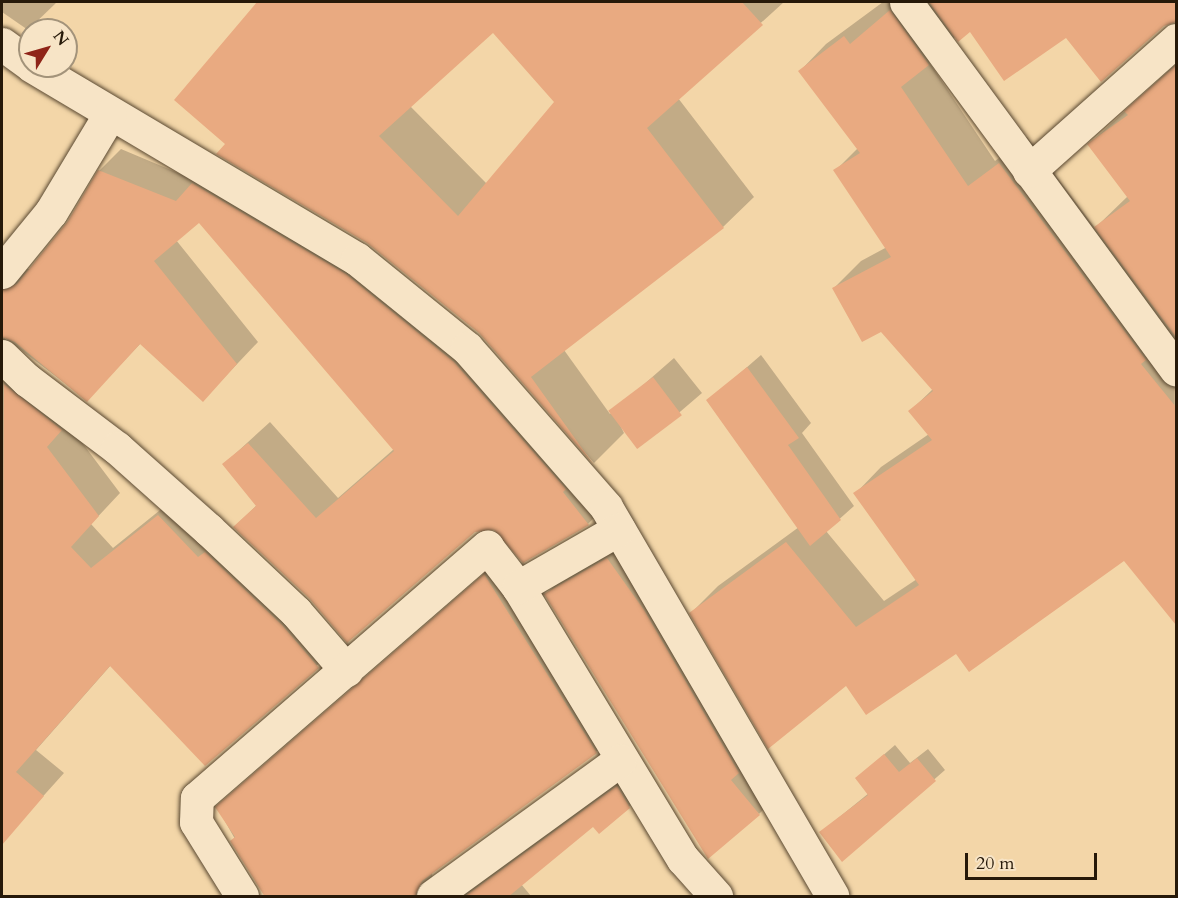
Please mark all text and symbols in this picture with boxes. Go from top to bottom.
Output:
north arrow [18,18,78,78]
text: N [48,26,74,51]
scale bar [968,841,1100,879]
text: 20 m [976,851,1015,876]

